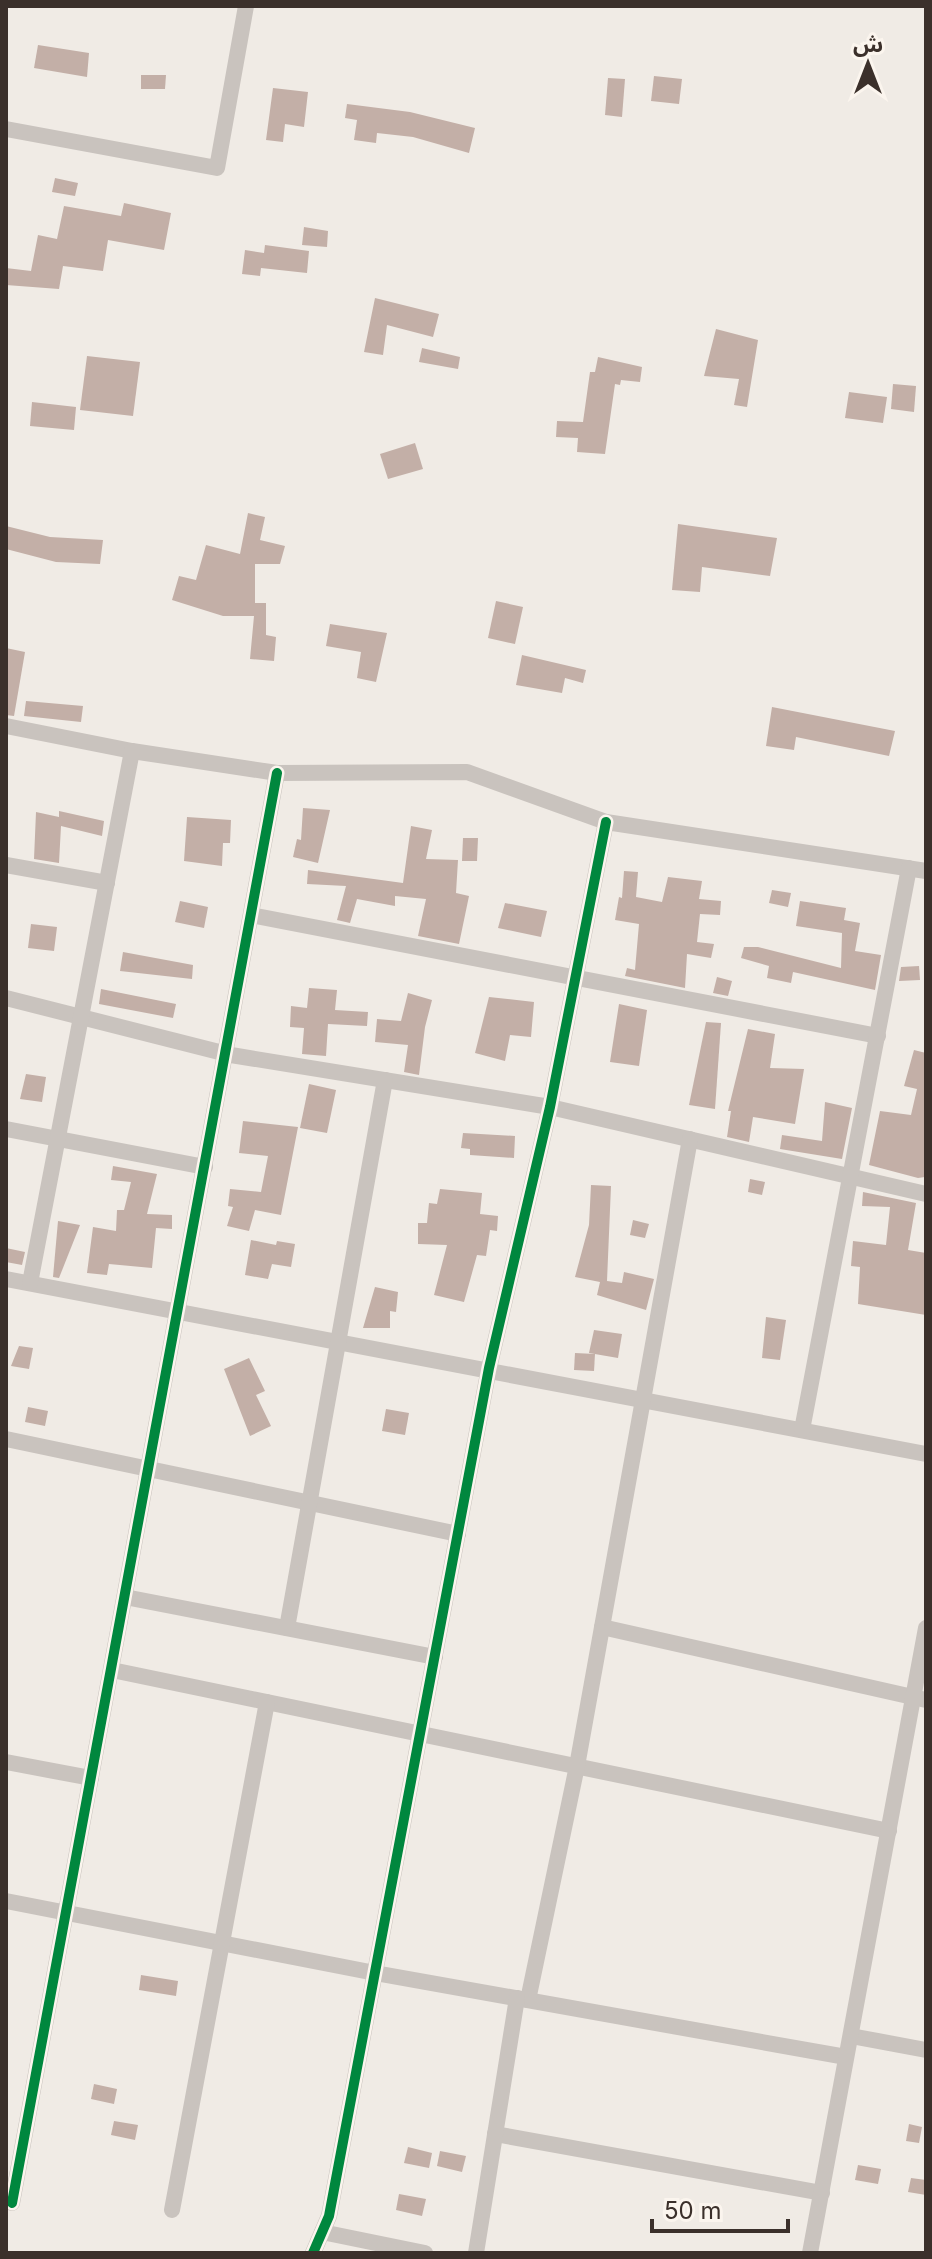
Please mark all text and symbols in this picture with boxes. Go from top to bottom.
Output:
north arrow [828,24,908,104]
text: ش [853,31,883,57]
scale bar [652,2183,788,2233]
text: 50 m [664,2196,722,2225]

